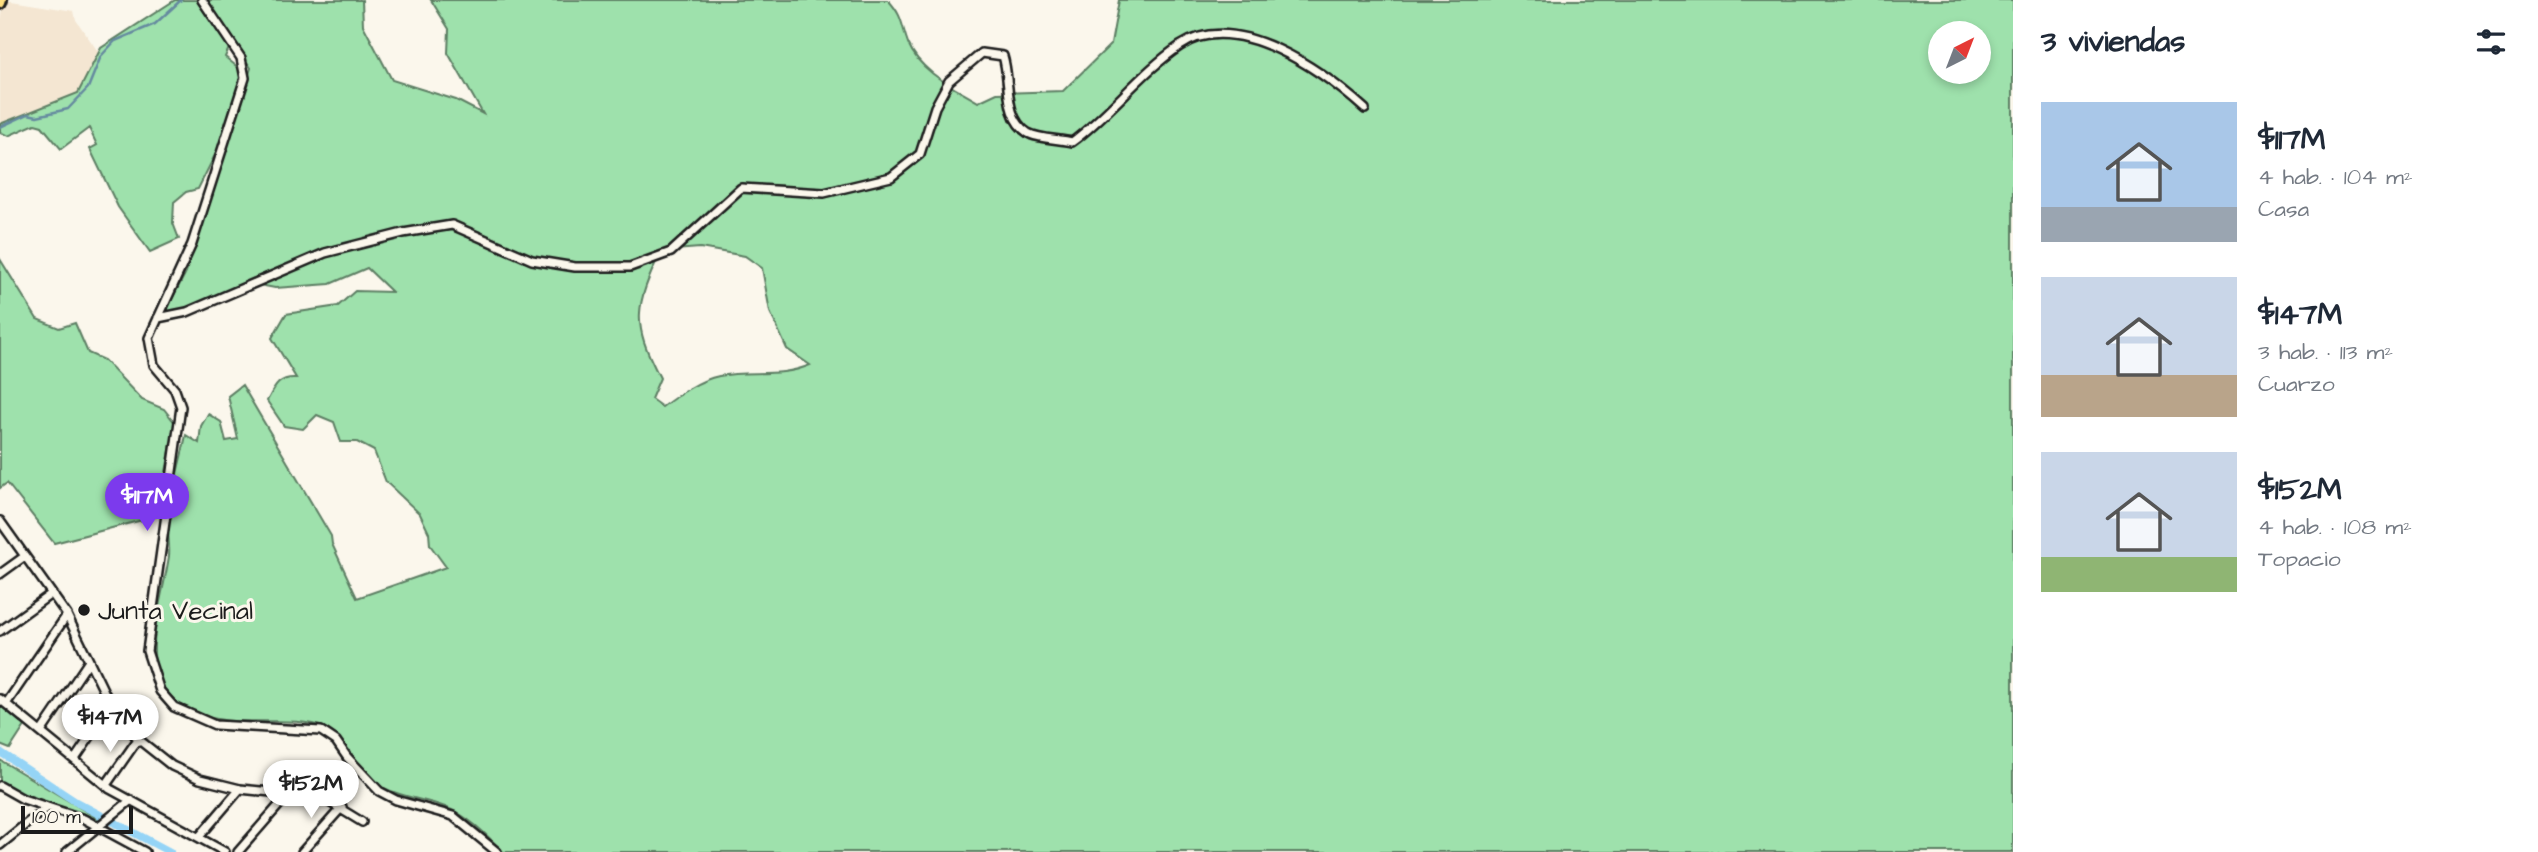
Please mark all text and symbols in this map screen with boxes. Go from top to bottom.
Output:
north arrow [1928,21,1992,84]
map controls [1928,21,1991,84]
text: 3 viviendas [2041,21,2185,63]
icon: filters [2472,23,2510,61]
text: $117M [2258,119,2326,161]
icon: home [2097,130,2181,214]
text: 4 hab. · 104 m² [2258,161,2413,193]
text: Casa [2258,193,2309,225]
text: $147M [2258,294,2342,336]
icon: home [2097,305,2181,389]
text: 3 hab. · 113 m² [2258,336,2393,368]
text: Cuarzo [2258,368,2335,400]
text: $152M [2258,469,2342,511]
pin: $117M [98,474,196,533]
text: $117M [121,480,173,512]
icon: home [2097,480,2181,564]
text: 4 hab. · 108 m² [2258,511,2412,543]
text: Topacio [2258,543,2341,575]
place label: Junta Vecinal [98,593,253,629]
marker: Junta Vecinal [76,602,92,618]
pin: $147M [61,694,159,754]
text: $147M [78,701,142,733]
pin: $152M [262,760,360,820]
text: $152M [279,767,343,799]
scale bar [21,803,133,835]
text: 100 m [32,804,81,831]

